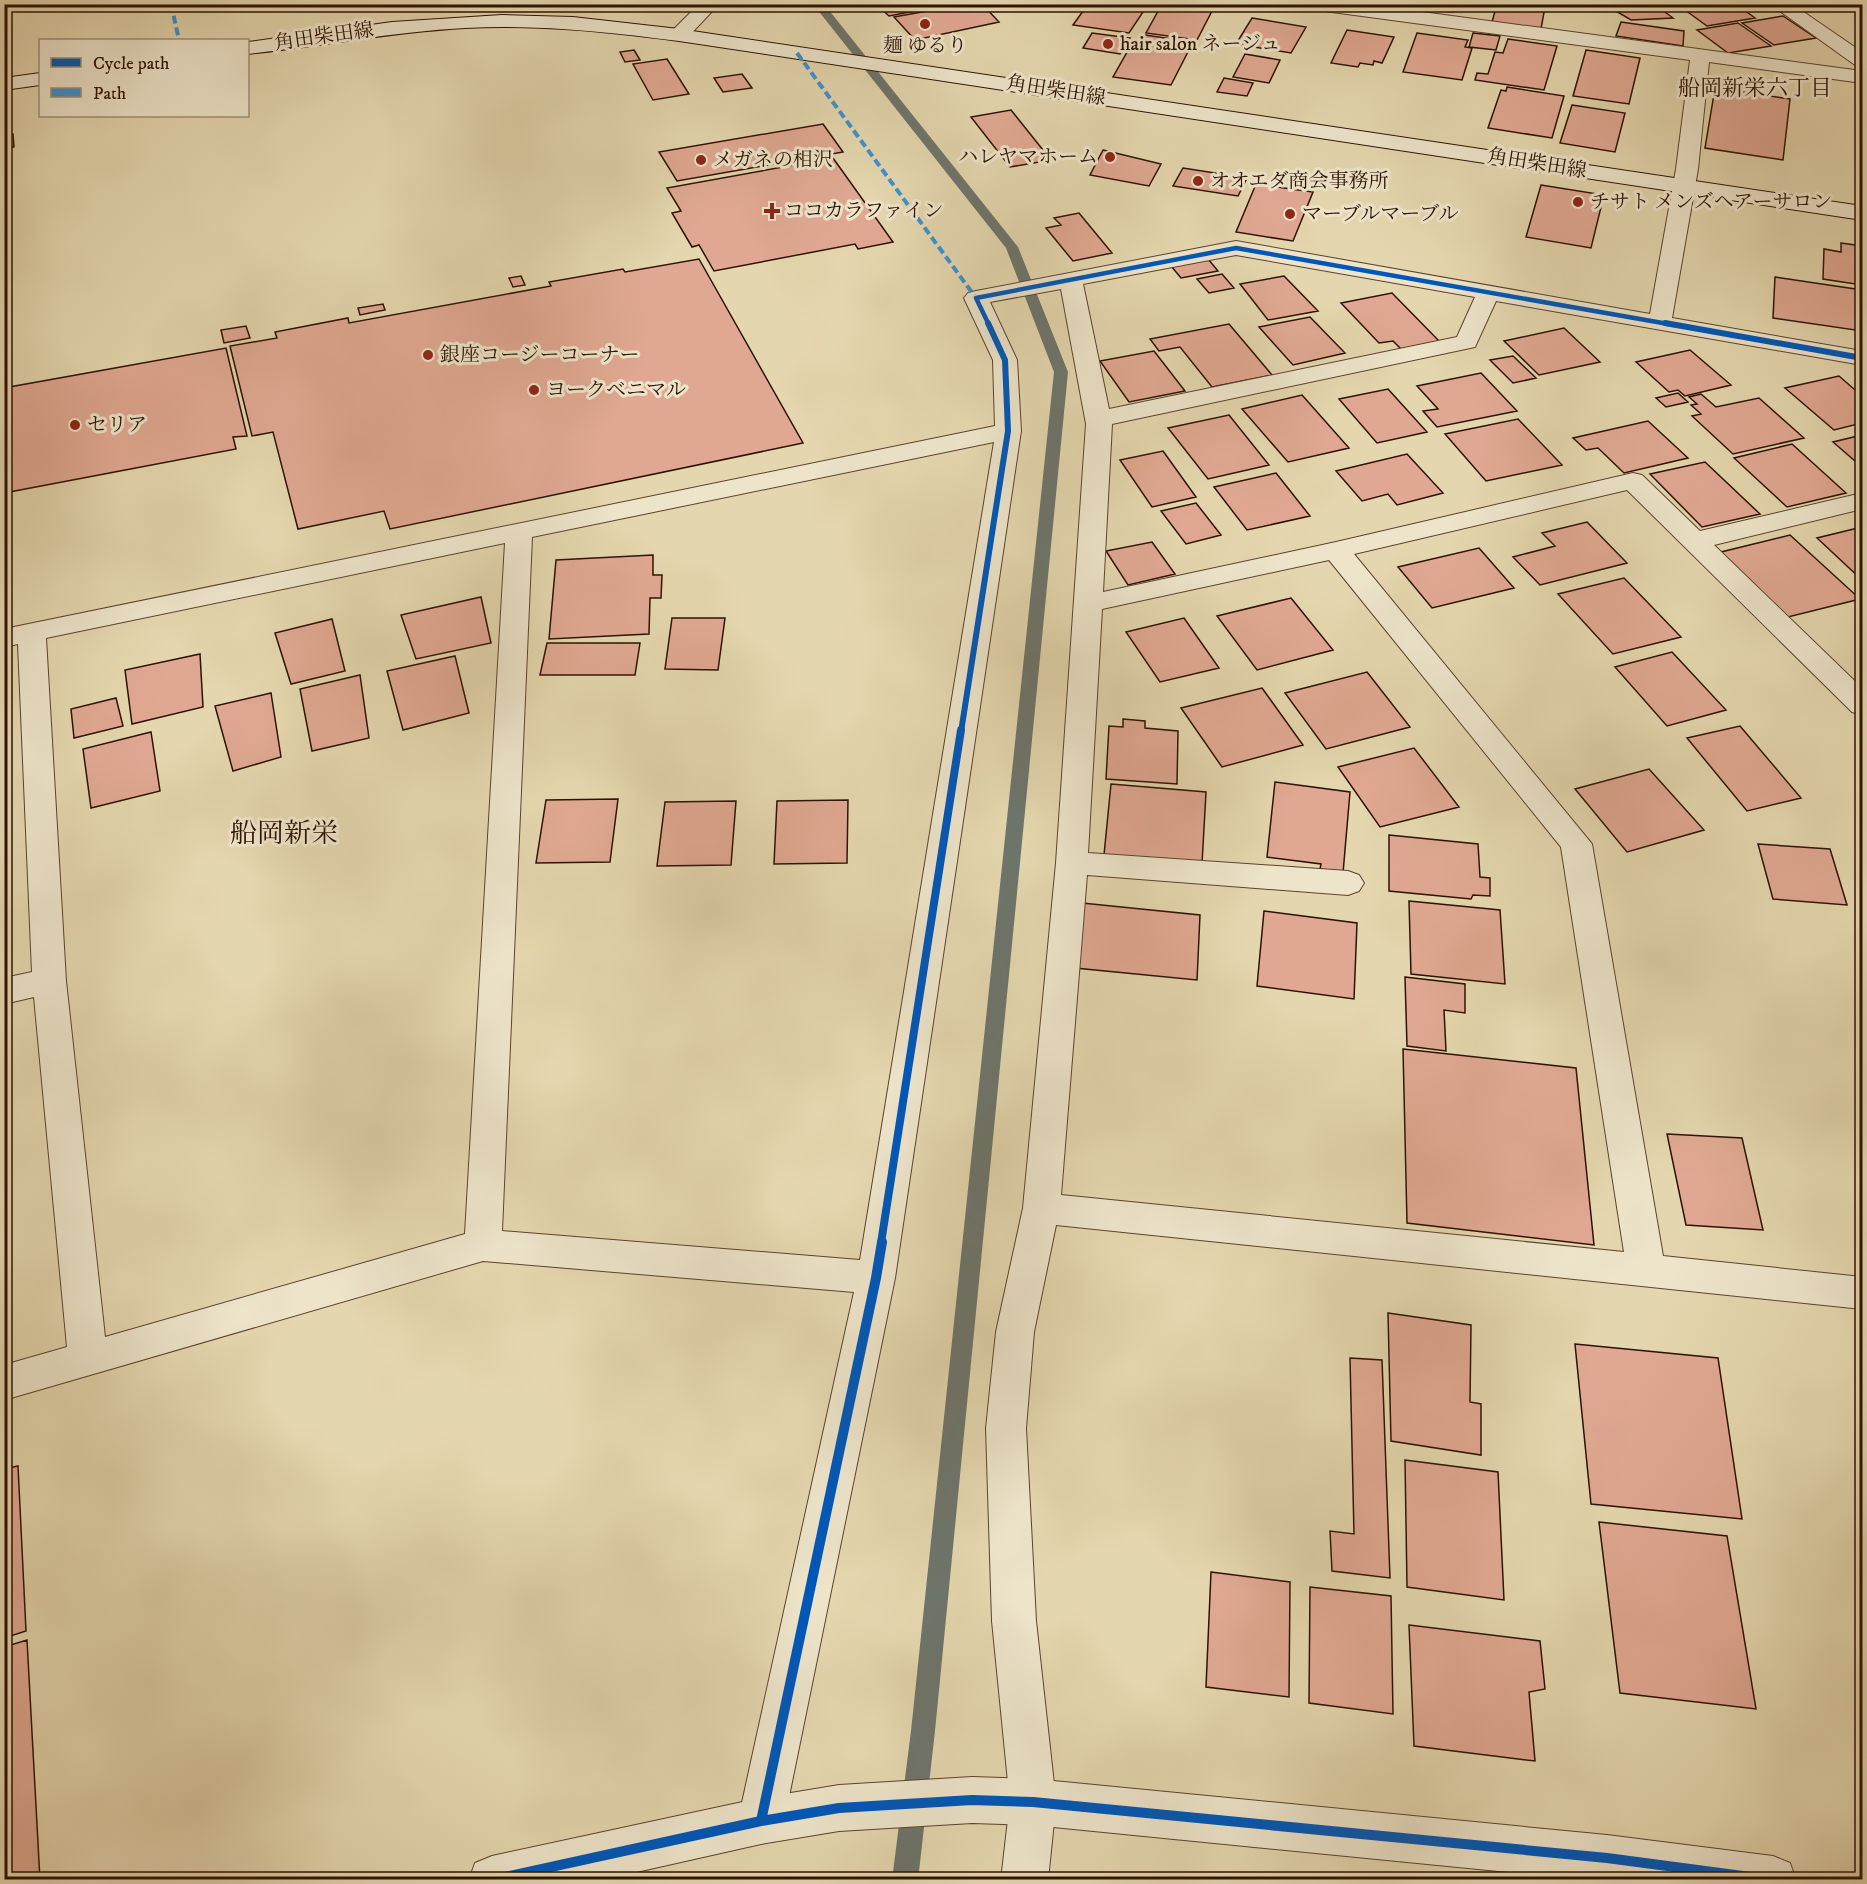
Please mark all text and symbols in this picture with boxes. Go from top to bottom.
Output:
marker: 麺 ゆるり [918,17,932,31]
street label: 角田柴田線 [273,18,375,56]
place label: hair salon ネージュ [1120,32,1281,57]
place label: 麺 ゆるり [883,34,967,59]
marker: hair salon ネージュ [1101,37,1115,51]
legend [39,39,249,117]
text: Cycle path [93,53,170,75]
street label: 角田柴田線 [1005,71,1107,111]
district label: 船岡新栄六丁目 [1678,75,1832,102]
text: Path [93,83,127,105]
street label: 角田柴田線 [1486,144,1588,184]
place label: ハレヤマホーム [958,145,1098,170]
place label: メガネの相沢 [713,148,833,173]
marker: ハレヤマホーム [1103,150,1117,164]
marker: メガネの相沢 [694,153,708,167]
place label: オオエダ商会事務所 [1210,169,1389,194]
marker: オオエダ商会事務所 [1191,174,1205,188]
place label: チサト メンズヘアーサロン [1590,190,1833,215]
marker: チサト メンズヘアーサロン [1571,195,1585,209]
place label: ココカラファイン [784,199,944,224]
place label: マーブルマーブル [1302,202,1458,227]
marker: ココカラファイン [765,204,779,218]
marker: マーブルマーブル [1283,207,1297,221]
place label: 銀座コージーコーナー [440,343,640,368]
marker: 銀座コージーコーナー [421,348,435,362]
place label: ヨークベニマル [546,378,686,403]
marker: ヨークベニマル [527,383,541,397]
place label: セリア [87,413,147,438]
marker: セリア [68,418,82,432]
district label: 船岡新栄 [230,817,338,851]

